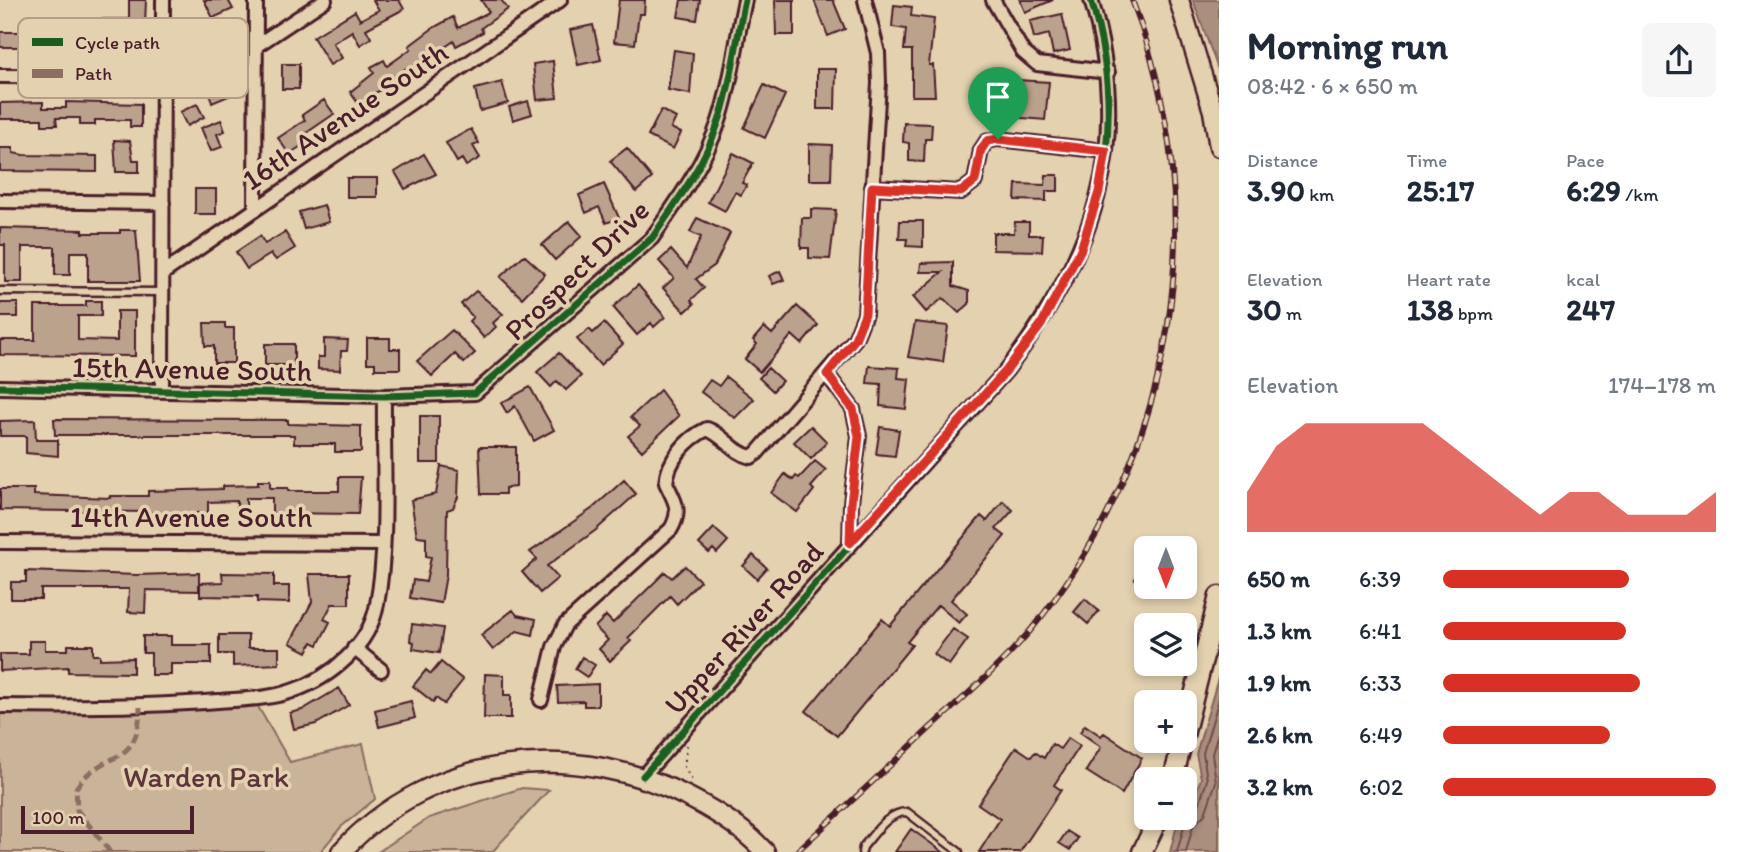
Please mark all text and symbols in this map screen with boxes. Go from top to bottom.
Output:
legend [18,18,248,98]
text: Morning run [1247,23,1448,69]
button: share [1642,23,1716,97]
text: Cycle path [75,31,160,54]
street label: 16th Avenue South [235,33,455,198]
text: Path [75,62,112,85]
pin [968,67,1028,139]
text: 08:42 · 6 × 650 m [1247,72,1418,100]
icon: arrive [979,78,1017,116]
text: Distance [1247,149,1318,172]
text: Time [1407,149,1447,172]
text: Pace [1566,149,1604,172]
text: 3.90 [1247,172,1305,209]
text: 25:17 [1407,172,1474,209]
text: 6:29 [1566,172,1621,209]
text: km [1305,183,1334,206]
text: /km [1621,183,1658,206]
street label: Prospect Drive [496,191,657,348]
text: Elevation [1247,268,1323,291]
text: Heart rate [1407,268,1491,291]
text: kcal [1566,268,1600,291]
text: 30 [1247,291,1282,328]
text: 138 [1407,291,1453,328]
text: 247 [1566,291,1615,328]
text: m [1282,302,1302,325]
text: bpm [1453,302,1493,325]
street label: 15th Avenue South [72,348,312,389]
text: Elevation [1247,371,1338,399]
text: 174–178 m [1608,371,1716,399]
street label: 14th Avenue South [70,498,312,535]
street label: Upper River Road [656,533,831,722]
north arrow [1134,536,1197,598]
map controls [1134,536,1197,830]
text: 650 m [1247,565,1310,593]
text: 6:39 [1359,565,1401,593]
button: layers [1134,613,1197,676]
text: 1.3 km [1247,617,1311,645]
text: 6:41 [1359,617,1401,645]
text: 1.9 km [1247,669,1311,697]
text: 6:33 [1359,669,1402,697]
button: + [1134,690,1197,753]
text: 2.6 km [1247,721,1313,749]
text: 6:49 [1359,721,1403,749]
park label: Warden Park [123,758,289,795]
button: − [1134,767,1197,830]
text: 3.2 km [1247,773,1313,801]
text: 6:02 [1359,773,1403,801]
scale bar [21,803,194,835]
text: 100 m [32,806,84,829]

